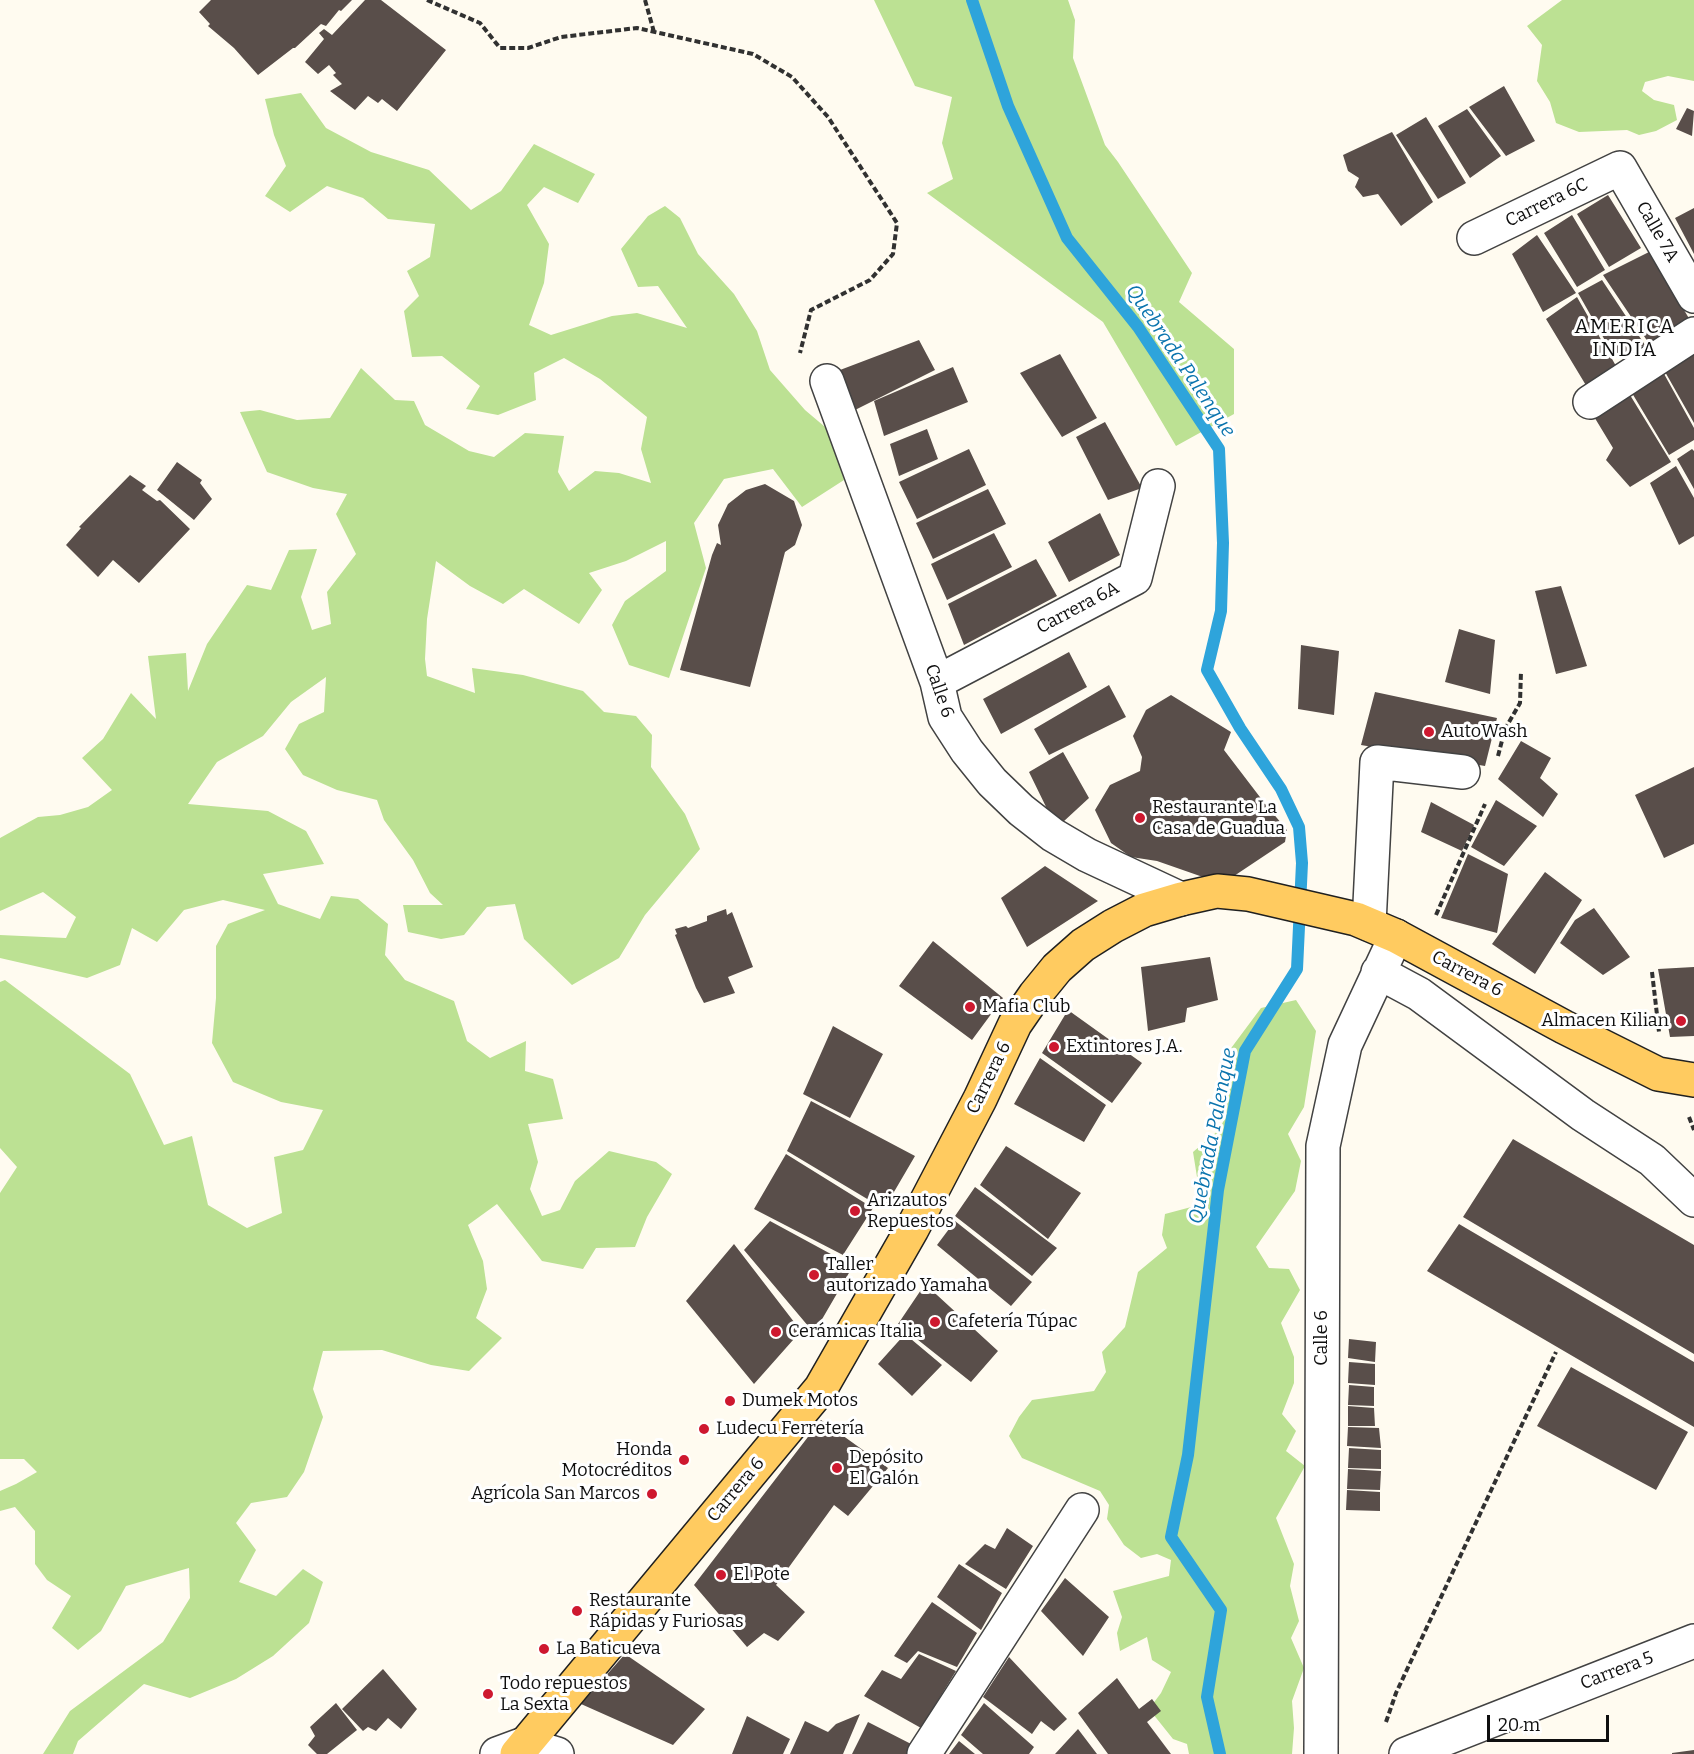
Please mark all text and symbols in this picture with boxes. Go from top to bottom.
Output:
street label: Carrera 6C [1502,174,1592,232]
street label: Calle 7A [1631,198,1683,266]
water label: Quebrada Palenque [1120,280,1240,442]
district label: AMERICA INDIA [1575,315,1675,362]
street label: Carrera 6A [1033,577,1123,639]
street label: Calle 6 [920,661,958,721]
place label: AutoWash [1441,721,1528,743]
marker: AutoWash [1422,725,1436,739]
place label: Restaurante La Casa de Guadua [1152,797,1285,840]
marker: Restaurante La Casa de Guadua [1133,811,1147,825]
street label: Carrera 6 [1428,946,1506,1002]
place label: Mafia Club [982,996,1070,1018]
marker: Mafia Club [963,1000,977,1014]
place label: Almacen Kilian [1541,1010,1669,1032]
marker: Almacen Kilian [1674,1014,1688,1028]
place label: Extintores J.A. [1066,1036,1183,1058]
street label: Carrera 6 [962,1038,1016,1118]
marker: Extintores J.A. [1047,1040,1061,1054]
water label: Quebrada Palenque [1184,1046,1242,1226]
place label: Arizautos Repuestos [867,1190,954,1232]
marker: Arizautos Repuestos [848,1204,862,1218]
place label: Taller autorizado Yamaha [826,1254,988,1296]
marker: Taller autorizado Yamaha [807,1268,821,1282]
street label: Calle 6 [1311,1310,1333,1366]
place label: Cafetería Túpac [947,1311,1078,1333]
marker: Cafetería Túpac [928,1315,942,1329]
place label: Cerámicas Italia [788,1321,922,1343]
marker: Cerámicas Italia [769,1325,783,1339]
place label: Dumek Motos [742,1390,858,1412]
marker: Dumek Motos [723,1394,737,1408]
place label: Ludecu Ferretería [716,1418,864,1440]
marker: Ludecu Ferretería [697,1422,711,1436]
place label: Honda Motocréditos [562,1439,672,1482]
place label: Depósito El Galón [849,1447,923,1490]
marker: Honda Motocréditos [677,1453,691,1467]
street label: Carrera 6 [703,1453,769,1527]
marker: Depósito El Galón [830,1461,844,1475]
place label: Agrícola San Marcos [471,1483,640,1505]
marker: Agrícola San Marcos [645,1487,659,1501]
place label: El Pote [733,1564,790,1586]
marker: El Pote [714,1568,728,1582]
place label: Restaurante Rápidas y Furiosas [589,1590,744,1632]
marker: Restaurante Rápidas y Furiosas [570,1604,584,1618]
place label: La Baticueva [556,1638,661,1660]
marker: La Baticueva [537,1642,551,1656]
street label: Carrera 5 [1577,1647,1657,1695]
place label: Todo repuestos La Sexta [500,1673,628,1716]
marker: Todo repuestos La Sexta [481,1687,495,1701]
scale bar [1490,1703,1612,1741]
text: 20 m [1498,1714,1540,1736]

